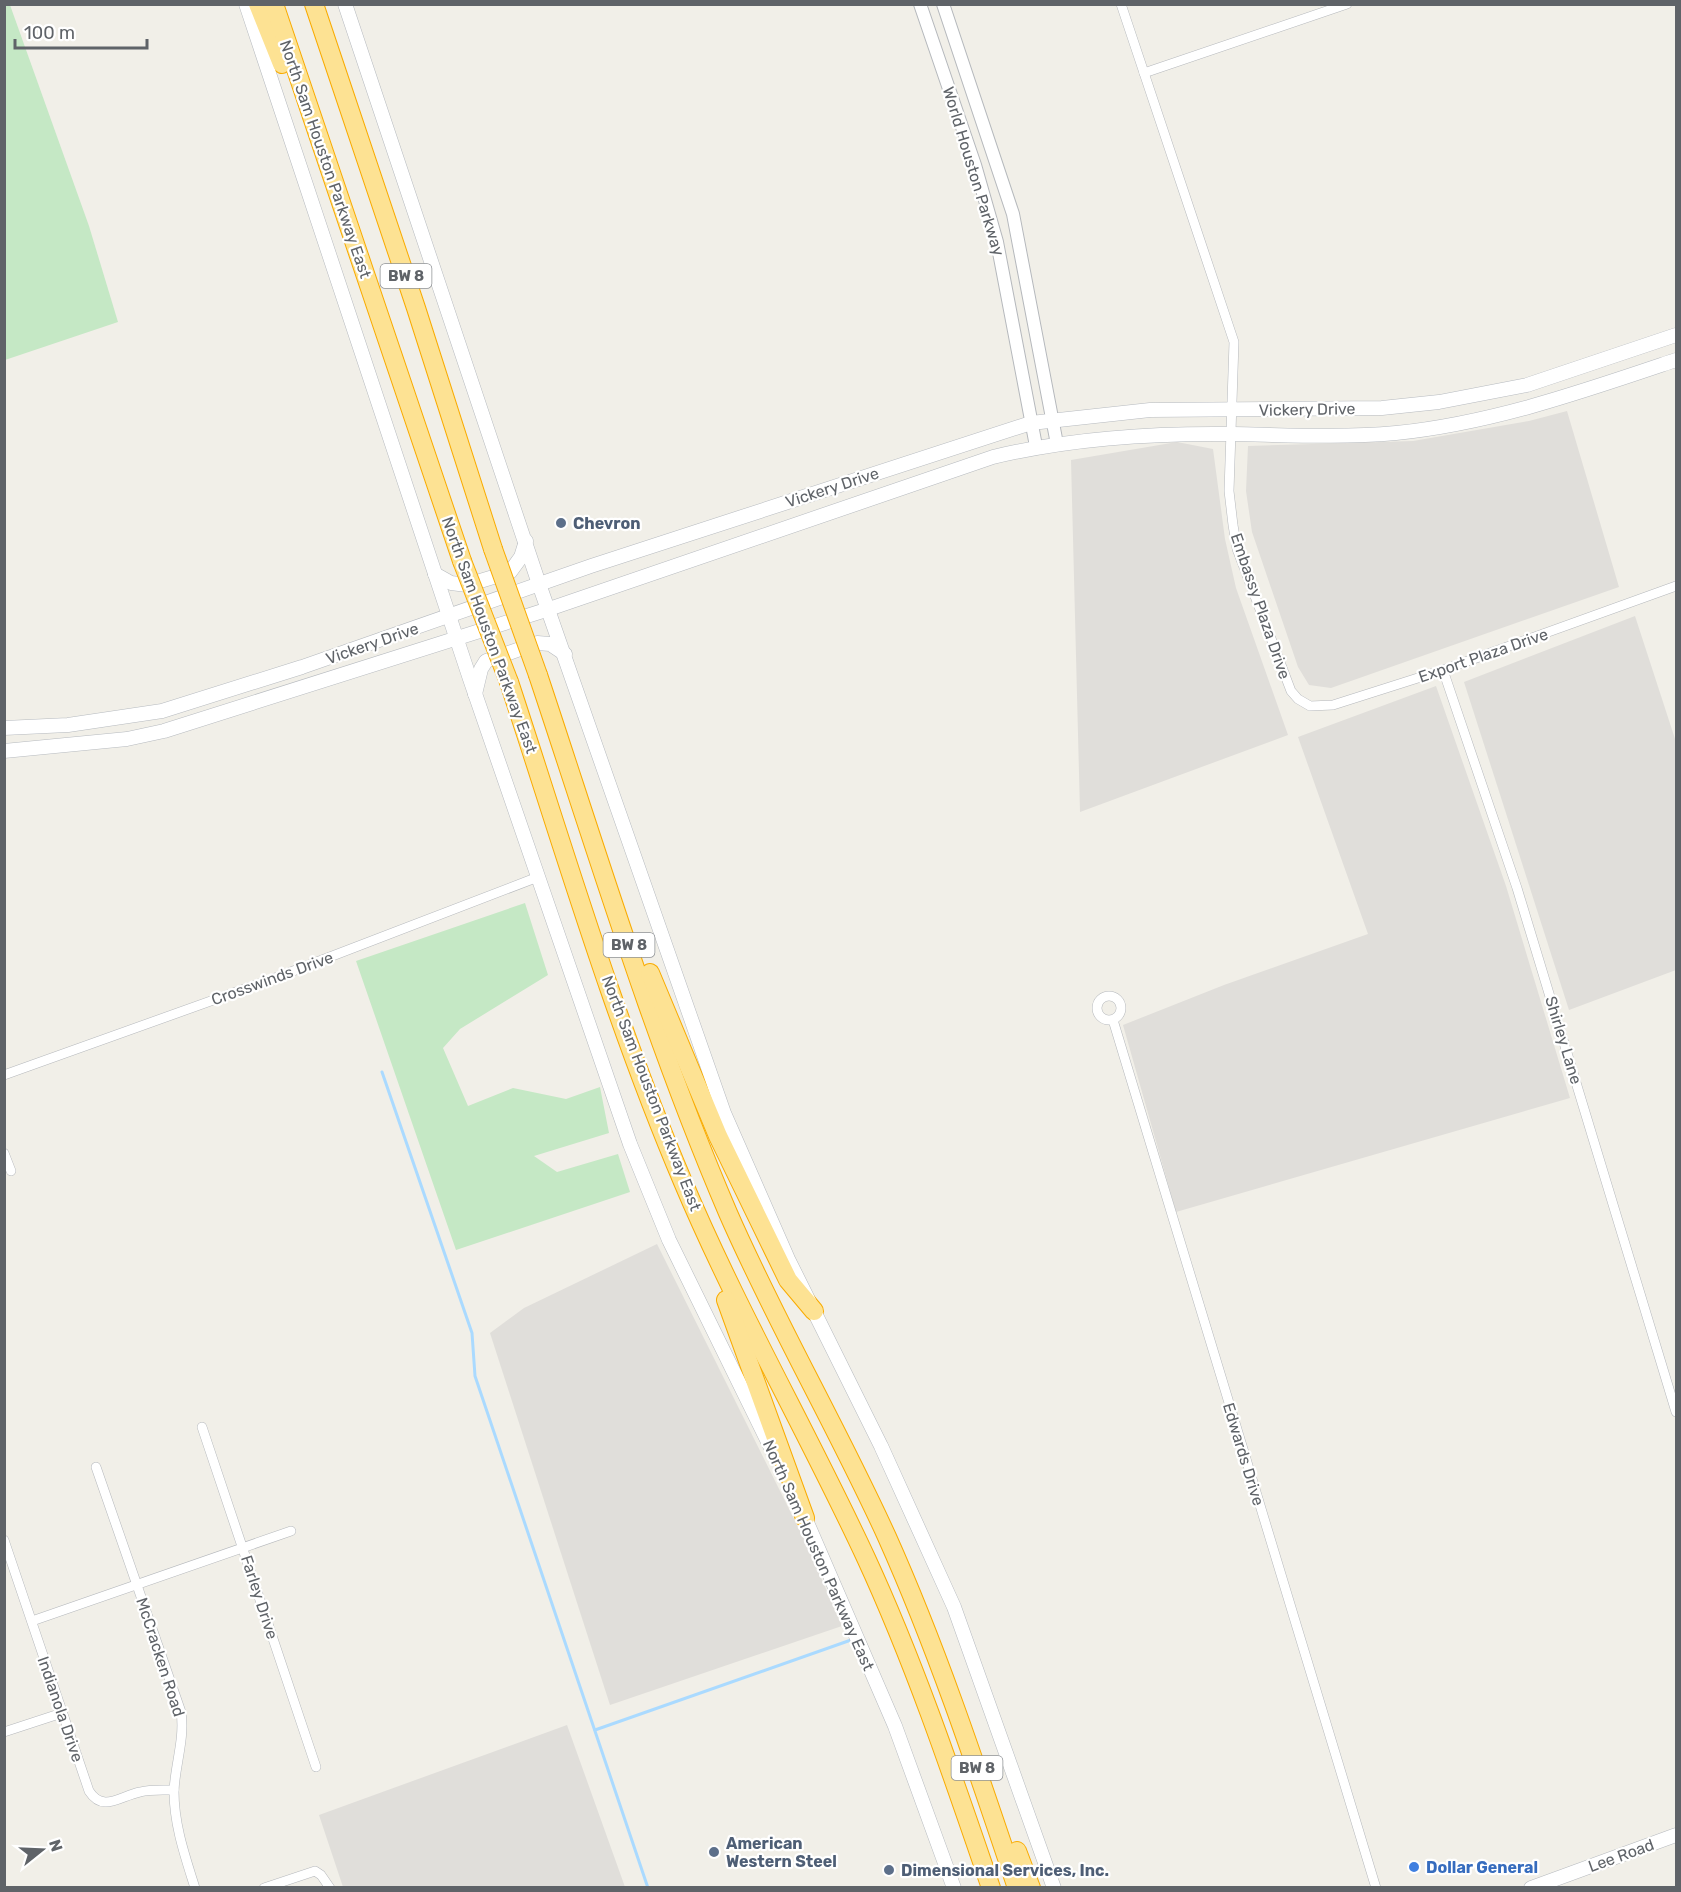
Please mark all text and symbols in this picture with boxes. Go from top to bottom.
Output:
scale bar [15,12,147,50]
text: 100 m [24,22,75,44]
street label: North Sam Houston Parkway East [276,38,375,281]
street label: World Houston Parkway [939,84,1008,258]
road number: BW 8 [380,264,432,288]
street label: Vickery Drive [1258,399,1356,420]
street label: Vickery Drive [783,463,881,511]
street label: North Sam Houston Parkway East [438,514,541,756]
place label: Chevron [573,514,641,533]
marker: Chevron [554,516,568,530]
street label: Embassy Plaza Drive [1227,531,1294,682]
street label: Vickery Drive [323,619,421,668]
street label: Export Plaza Drive [1416,624,1550,687]
road number: BW 8 [604,933,654,957]
street label: Crosswinds Drive [209,948,336,1009]
street label: North Sam Houston Parkway East [598,973,705,1214]
street label: Shirley Lane [1541,994,1586,1086]
street label: Edwards Drive [1219,1400,1268,1508]
street label: North Sam Houston Parkway East [759,1437,878,1673]
street label: Farley Drive [237,1553,282,1642]
street label: McCracken Road [132,1595,189,1719]
street label: Indianola Drive [34,1654,87,1764]
road number: BW 8 [952,1756,1002,1780]
north arrow [12,1820,72,1880]
place label: American Western Steel [726,1834,837,1871]
street label: Lee Road [1586,1835,1657,1876]
text: N [45,1837,67,1854]
marker: American Western Steel [707,1845,721,1859]
place label: Dollar General [1426,1858,1538,1877]
marker: Dollar General [1407,1860,1421,1874]
place label: Dimensional Services, Inc. [901,1861,1109,1880]
marker: Dimensional Services, Inc. [882,1863,896,1877]

